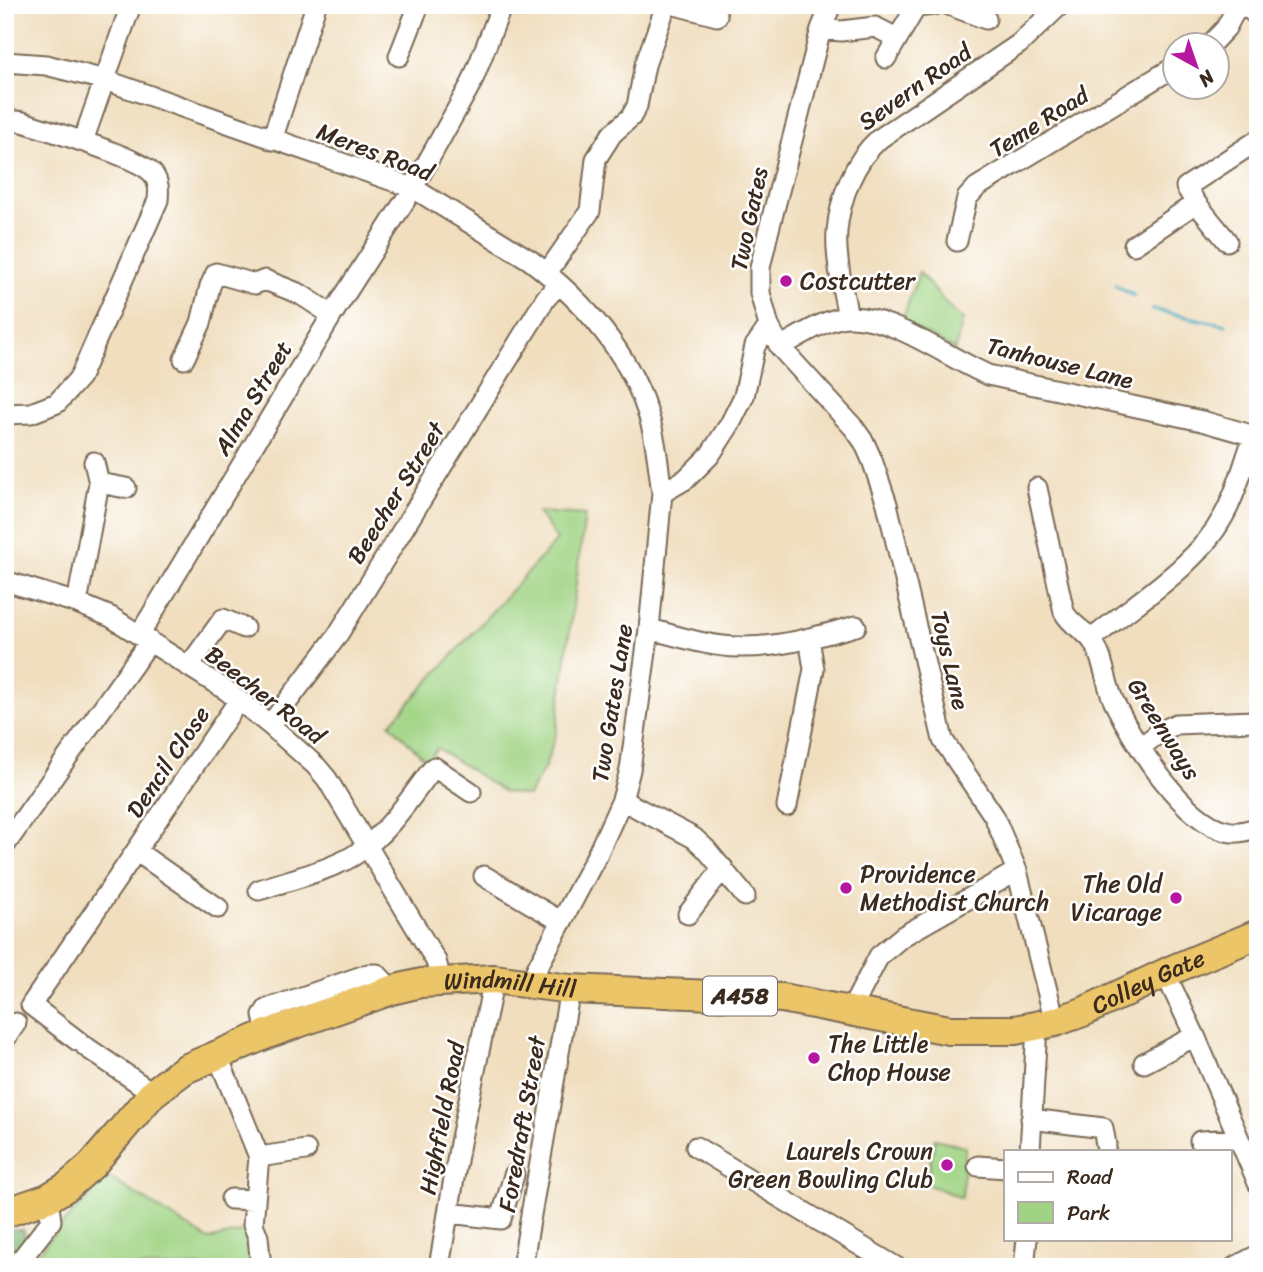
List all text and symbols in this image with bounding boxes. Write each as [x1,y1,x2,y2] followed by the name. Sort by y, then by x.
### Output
[849,31,983,142] street label: Severn Road
[1162,32,1232,102] north arrow
[1190,61,1223,96] text: N
[981,74,1099,169] street label: Teme Road
[310,110,441,194] street label: Meres Road
[718,163,780,275] street label: Two Gates
[800,260,917,302] place label: Costcutter
[778,273,794,289] marker: Costcutter
[982,324,1138,402] street label: Tanhouse Lane
[201,332,304,465] street label: Alma Street
[335,412,457,573] street label: Beecher Street
[918,606,982,714] street label: Toys Lane
[579,621,645,785] street label: Two Gates Lane
[196,634,336,757] street label: Beecher Road
[1116,669,1212,789] street label: Greenways
[115,697,221,827] street label: Dencil Close
[860,853,1049,923] place label: Providence Methodist Church
[1071,863,1163,933] place label: The Old Vicarage
[838,880,854,896] marker: Providence Methodist Church
[1168,890,1184,906] marker: The Old Vicarage
[1084,937,1212,1026] street label: Colley Gate
[443,958,578,1010] street label: Windmill Hill
[703,976,777,1015] road number: A458
[828,1023,951,1093] place label: The Little Chop House
[486,1031,558,1215] street label: Foredraft Street
[407,1036,478,1198] street label: Highfield Road
[806,1050,822,1066] marker: The Little Chop House
[728,1130,933,1200] place label: Laurels Crown Green Bowling Club
[1004,1150,1232,1240] legend
[939,1157,955,1173] marker: Laurels Crown Green Bowling Club
[1067,1158,1114,1196] text: Road
[1067,1194,1110,1232] text: Park

